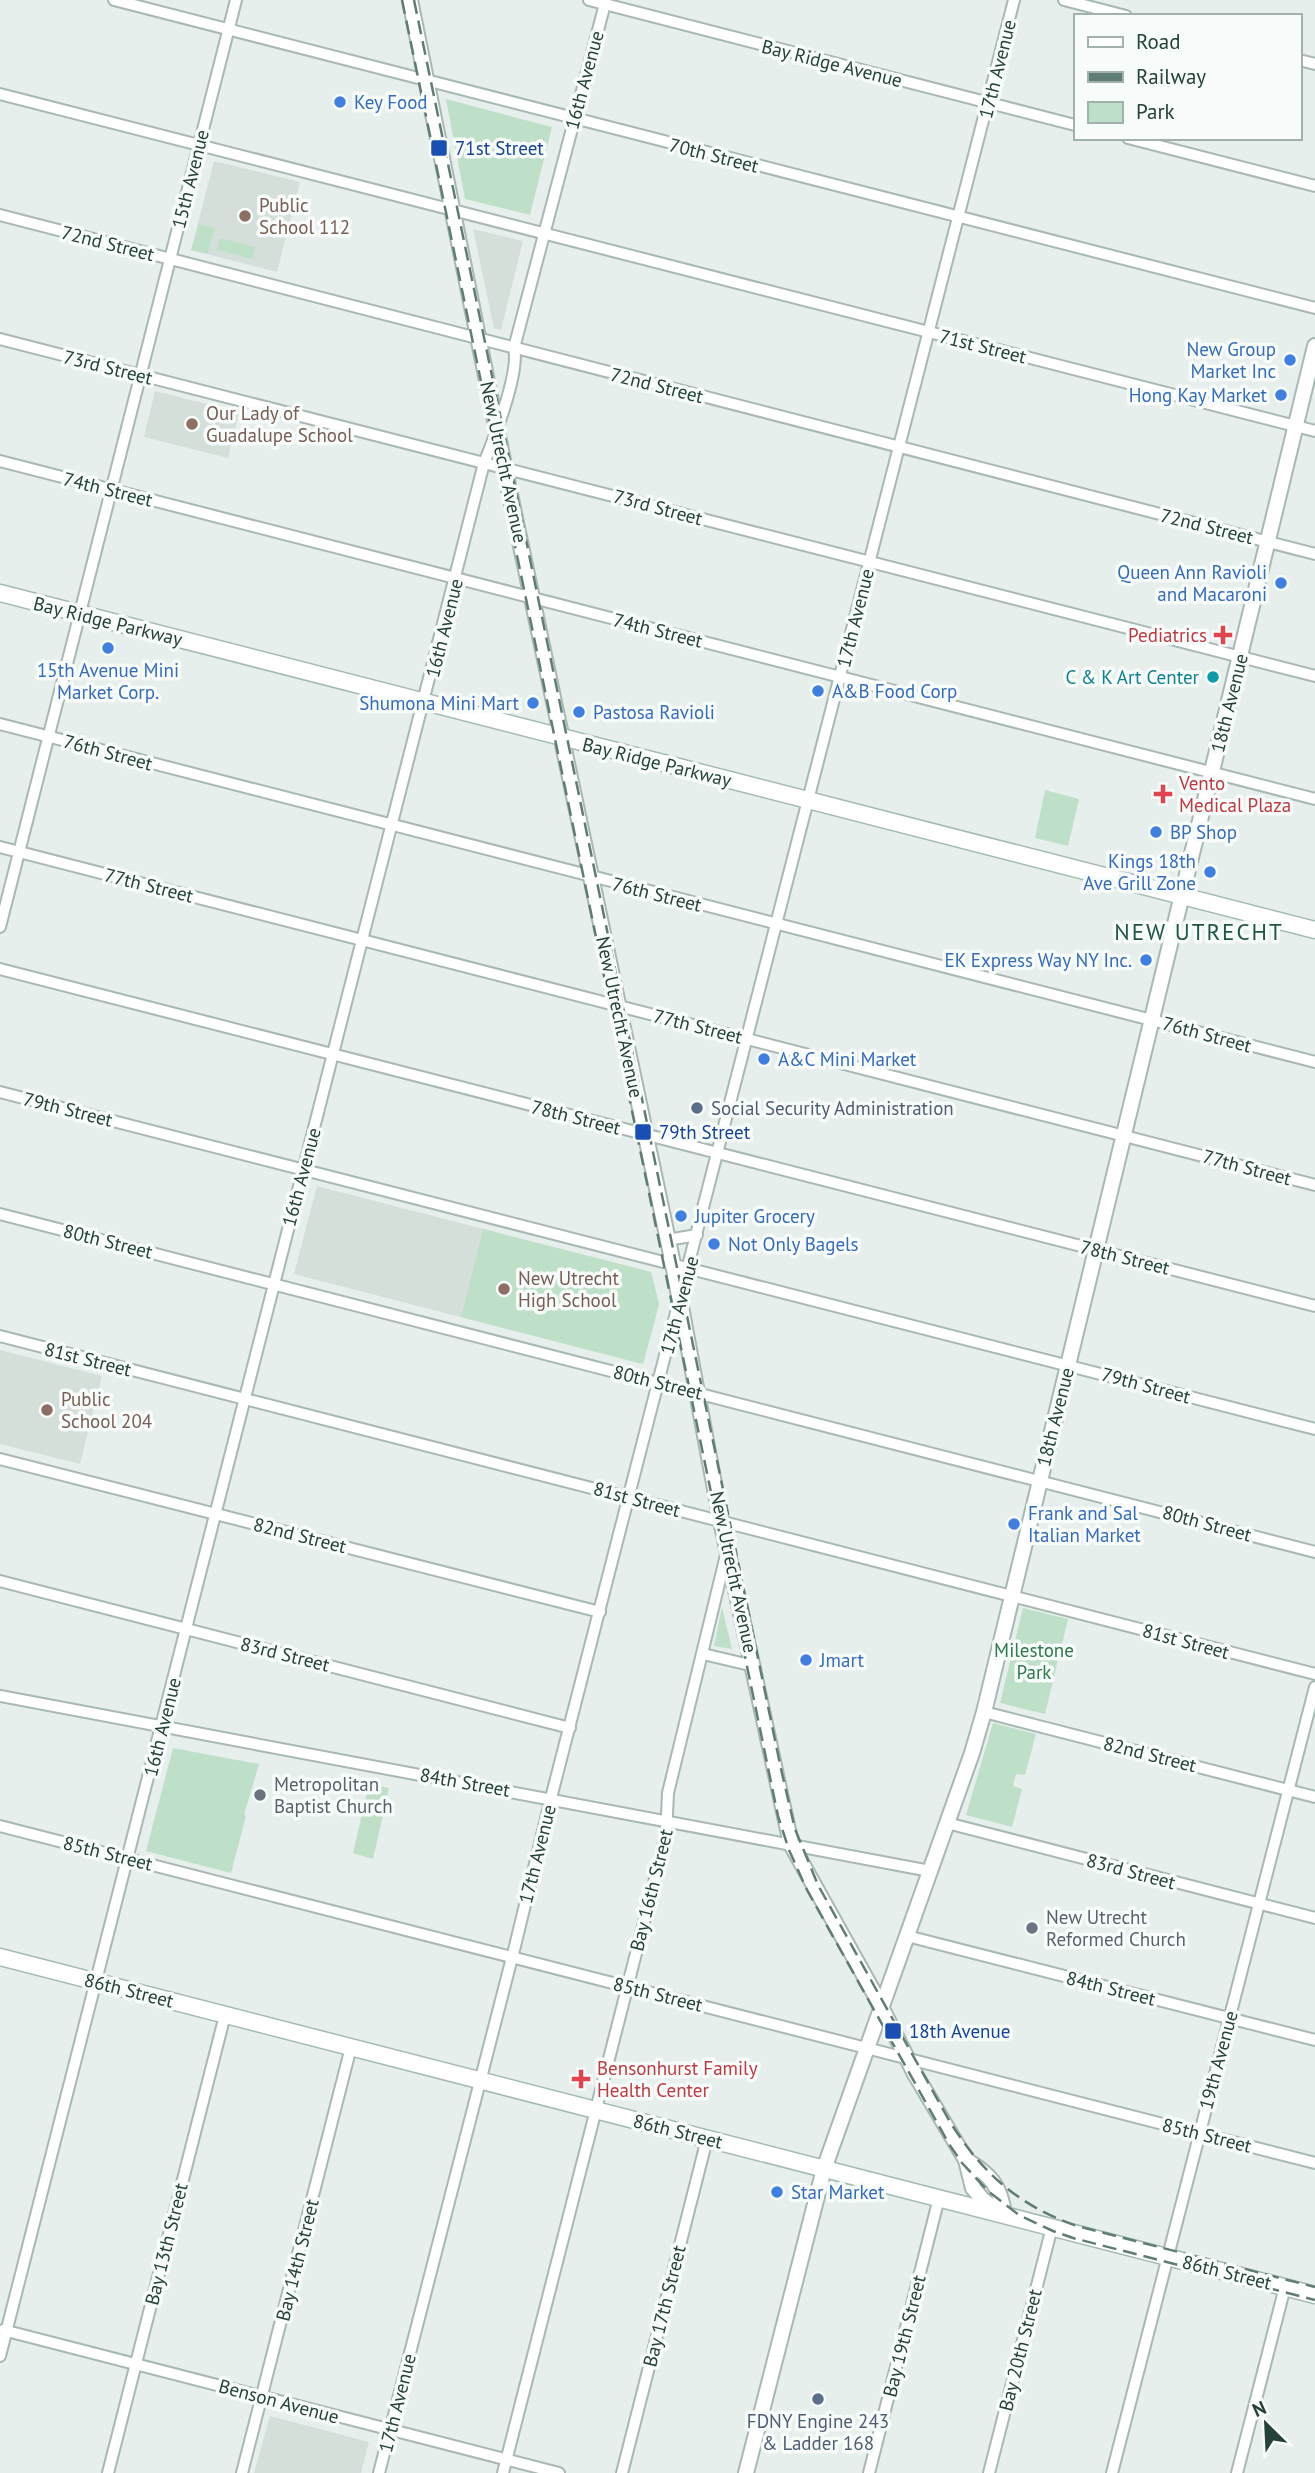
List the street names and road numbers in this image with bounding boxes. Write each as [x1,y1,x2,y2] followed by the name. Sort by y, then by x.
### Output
[973,17,1021,121] street label: 17th Avenue
[559,28,609,132] street label: 16th Avenue
[759,34,905,92] street label: Bay Ridge Avenue
[166,127,214,231] street label: 15th Avenue
[667,132,762,178] street label: 70th Street
[59,220,157,266] street label: 72nd Street
[937,324,1030,369] street label: 71st Street
[61,344,156,390] street label: 73rd Street
[608,362,706,408] street label: 72nd Street
[475,379,533,545] street label: New Utrecht Avenue
[61,466,156,512] street label: 74th Street
[611,484,706,531] street label: 73rd Street
[1158,503,1256,549] street label: 72nd Street
[831,566,879,670] street label: 17th Avenue
[420,576,468,680] street label: 16th Avenue
[31,591,185,651] street label: Bay Ridge Parkway
[611,607,706,653] street label: 74th Street
[1205,651,1253,755] street label: 18th Avenue
[61,729,156,776] street label: 76th Street
[580,732,734,792] street label: Bay Ridge Parkway
[102,862,196,908] street label: 77th Street
[610,871,705,917] street label: 76th Street
[591,934,649,1100] street label: New Utrecht Avenue
[651,1003,745,1049] street label: 77th Street
[1160,1011,1255,1058] street label: 76th Street
[21,1086,116,1132] street label: 79th Street
[529,1094,624,1140] street label: 78th Street
[276,1125,326,1229] street label: 16th Avenue
[1200,1144,1294,1190] street label: 77th Street
[61,1218,156,1264] street label: 80th Street
[1078,1234,1173,1280] street label: 78th Street
[654,1253,704,1357] street label: 17th Avenue
[42,1337,135,1382] street label: 81st Street
[611,1359,706,1405] street label: 80th Street
[1099,1362,1194,1409] street label: 79th Street
[1031,1365,1079,1469] street label: 18th Avenue
[591,1476,684,1522] street label: 81st Street
[705,1489,763,1655] street label: New Utrecht Avenue
[1160,1500,1255,1547] street label: 80th Street
[251,1512,349,1558] street label: 82nd Street
[1140,1618,1233,1664] street label: 81st Street
[238,1631,333,1677] street label: 83rd Street
[138,1675,186,1779] street label: 16th Avenue
[1101,1731,1199,1777] street label: 82nd Street
[418,1762,513,1802] street label: 84th Street
[513,1802,561,1906] street label: 17th Avenue
[624,1826,678,1954] street label: Bay 16th Street
[61,1830,156,1876] street label: 85th Street
[1084,1848,1179,1895] street label: 83rd Street
[1064,1965,1159,2011] street label: 84th Street
[82,1967,177,2013] street label: 86th Street
[611,1971,706,2017] street label: 85th Street
[1193,2008,1243,2112] street label: 19th Avenue
[631,2108,726,2154] street label: 86th Street
[1160,2112,1255,2158] street label: 85th Street
[139,2180,193,2308] street label: Bay 13th Street
[270,2196,324,2324] street label: Bay 14th Street
[637,2242,691,2369] street label: Bay 17th Street
[1180,2249,1275,2295] street label: 86th Street
[877,2272,931,2400] street label: Bay 19th Street
[993,2286,1047,2414] street label: Bay 20th Street
[373,2351,421,2455] street label: 17th Avenue
[216,2373,342,2429] street label: Benson Avenue

